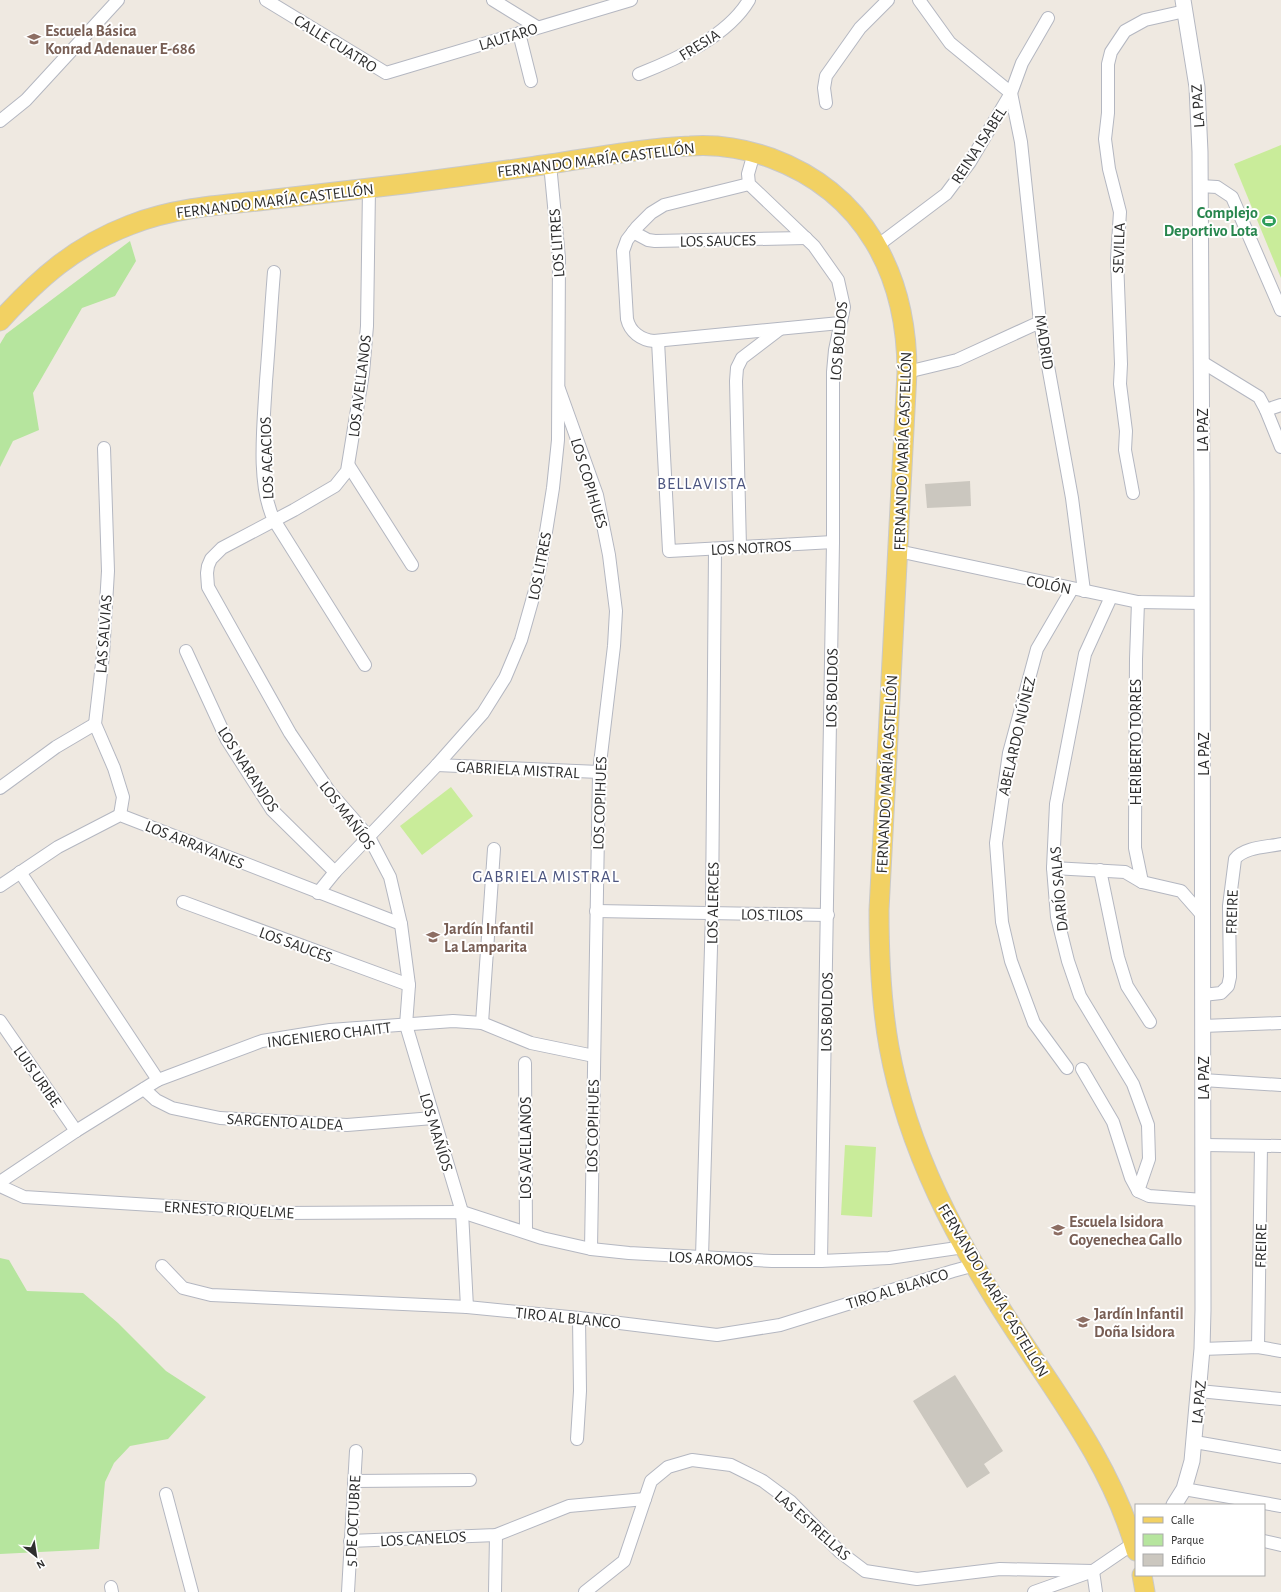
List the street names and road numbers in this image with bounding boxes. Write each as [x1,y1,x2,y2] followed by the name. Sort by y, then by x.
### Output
[291,12,380,76] street label: CALLE CUATRO
[477,20,540,53] street label: LAUTARO
[676,26,723,63] street label: FRESIA
[1188,84,1208,128] street label: LA PAZ
[948,104,1010,187] street label: REINA ISABEL
[496,138,696,180] street label: FERNANDO MARÍA CASTELLÓN
[175,179,375,221] street label: FERNANDO MARÍA CASTELLÓN
[547,208,567,278] street label: LOS LITRES
[1110,222,1128,274] street label: SEVILLA
[680,232,756,250] street label: LOS SAUCES
[828,301,850,382] street label: LOS BOLDOS
[1032,313,1056,371] street label: MADRID
[346,334,374,438] street label: LOS AVELLANOS
[890,351,914,551] street label: FERNANDO MARÍA CASTELLÓN
[1195,408,1211,452] street label: LA PAZ
[258,416,276,500] street label: LOS ACACIOS
[568,436,610,530] street label: LOS COPIHUES
[526,531,554,602] street label: LOS LITRES
[710,538,792,558] street label: LOS NOTROS
[1025,571,1073,597] street label: COLÓN
[93,594,115,674] street label: LAS SALVIAS
[823,648,841,728] street label: LOS BOLDOS
[872,674,900,874] street label: FERNANDO MARÍA CASTELLÓN
[994,675,1038,797] street label: ABELARDO NÚÑEZ
[1128,679,1144,805] street label: HERIBERTO TORRES
[215,724,282,815] street label: LOS NARANJOS
[1196,732,1212,776] street label: LA PAZ
[590,756,610,850] street label: LOS COPIHUES
[456,759,580,781] street label: GABRIELA MISTRAL
[316,777,380,853] street label: LOS MAÑÍOS
[143,818,246,872] street label: LOS ARRAYANES
[1045,846,1071,932] street label: DARÍO SALAS
[704,862,722,944] street label: LOS ALERCES
[1223,889,1241,935] street label: FREIRE
[741,906,803,924] street label: LOS TILOS
[257,924,334,966] street label: LOS SAUCES
[818,972,836,1052] street label: LOS BOLDOS
[266,1019,392,1051] street label: INGENIERO CHAITT
[10,1043,64,1110] street label: LUIS URIBE
[1196,1056,1212,1100] street label: LA PAZ
[584,1079,602,1173] street label: LOS COPIHUES
[417,1091,457,1173] street label: LOS MAÑÍOS
[518,1096,534,1200] street label: LOS AVELLANOS
[226,1111,344,1133] street label: SARGENTO ALDEA
[163,1199,295,1222] street label: ERNESTO RIQUELME
[935,1200,1053,1380] street label: FERNANDO MARÍA CASTELLÓN
[1253,1223,1269,1268] street label: FREIRE
[668,1249,754,1269] street label: LOS AROMOS
[844,1266,950,1312] street label: TIRO AL BLANCO
[514,1305,621,1331] street label: TIRO AL BLANCO
[1189,1380,1209,1425] street label: LA PAZ
[343,1475,363,1567] street label: 5 DE OCTUBRE
[771,1488,853,1564] street label: LAS ESTRELLAS
[379,1529,467,1549] street label: LOS CANELOS

